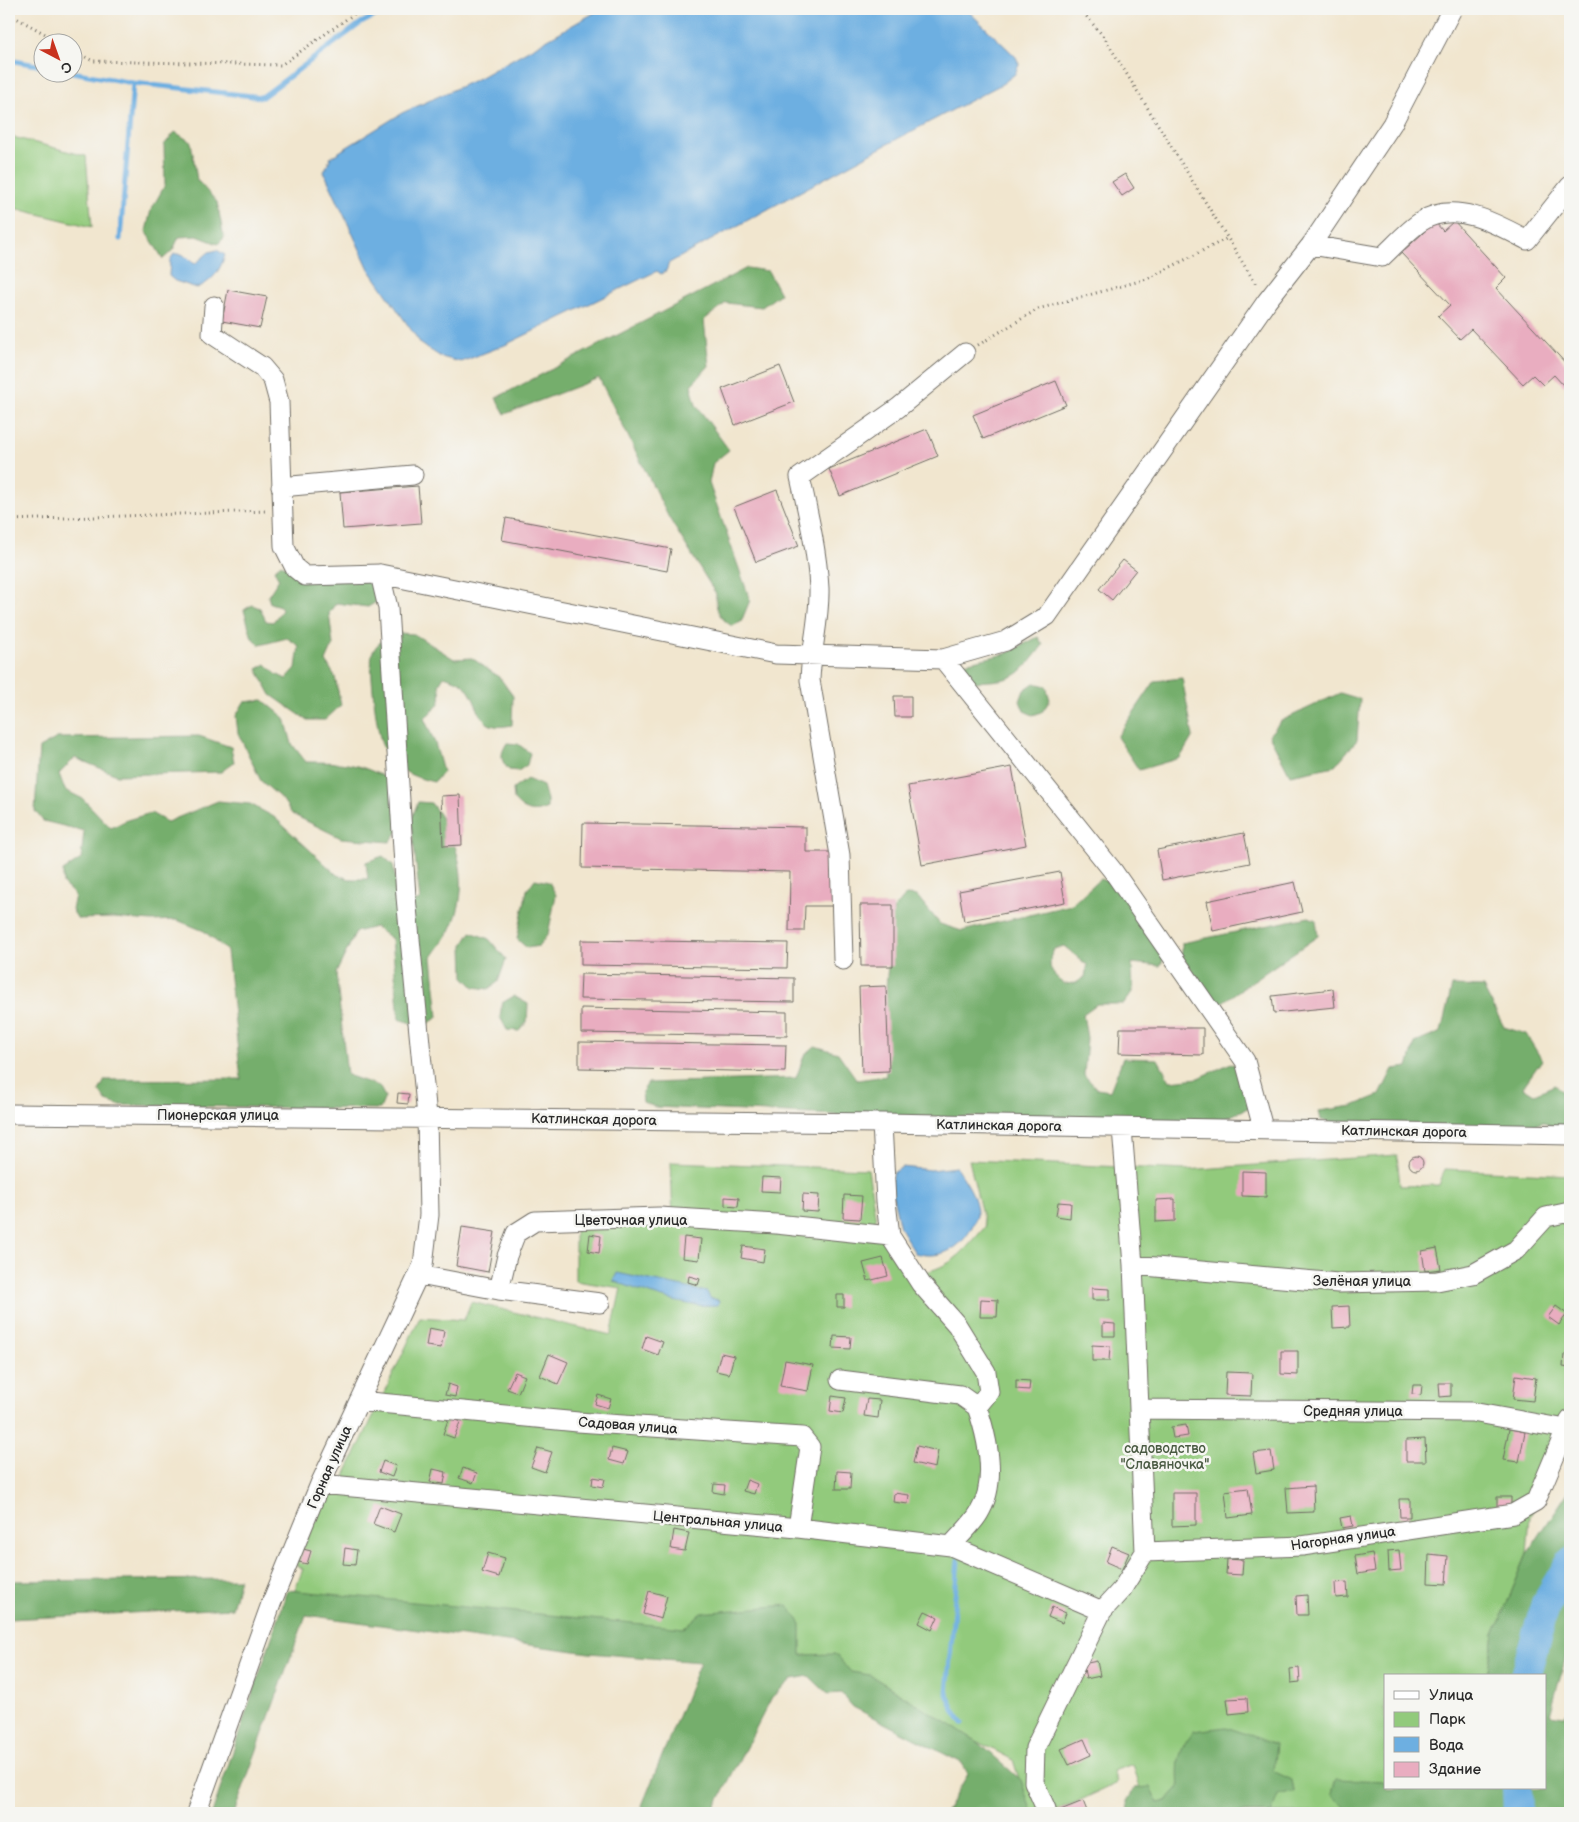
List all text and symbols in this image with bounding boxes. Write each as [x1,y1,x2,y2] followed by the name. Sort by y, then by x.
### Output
[32,32,82,82] north arrow
[57,58,75,77] text: С
[157,1107,280,1124] street label: Пионерская улица
[531,1110,658,1129] street label: Катлинская дорога
[936,1116,1063,1135] street label: Катлинская дорога
[1341,1122,1468,1141] street label: Катлинская дорога
[574,1212,688,1229] street label: Цветочная улица
[1313,1273,1412,1290] street label: Зелёная улица
[1303,1403,1404,1420] street label: Средняя улица
[578,1414,679,1437] street label: Садовая улица
[304,1422,356,1512] street label: Горная улица
[1120,1440,1210,1473] park label: садоводство "Славяночка"
[652,1507,784,1536] street label: Центральная улица
[1290,1523,1397,1554] street label: Нагорная улица
[1384,1674,1546,1790] legend
[1429,1686,1474,1705] text: Улица
[1429,1710,1466,1729] text: Парк
[1429,1736,1464,1755] text: Вода
[1429,1760,1481,1779] text: Здание

